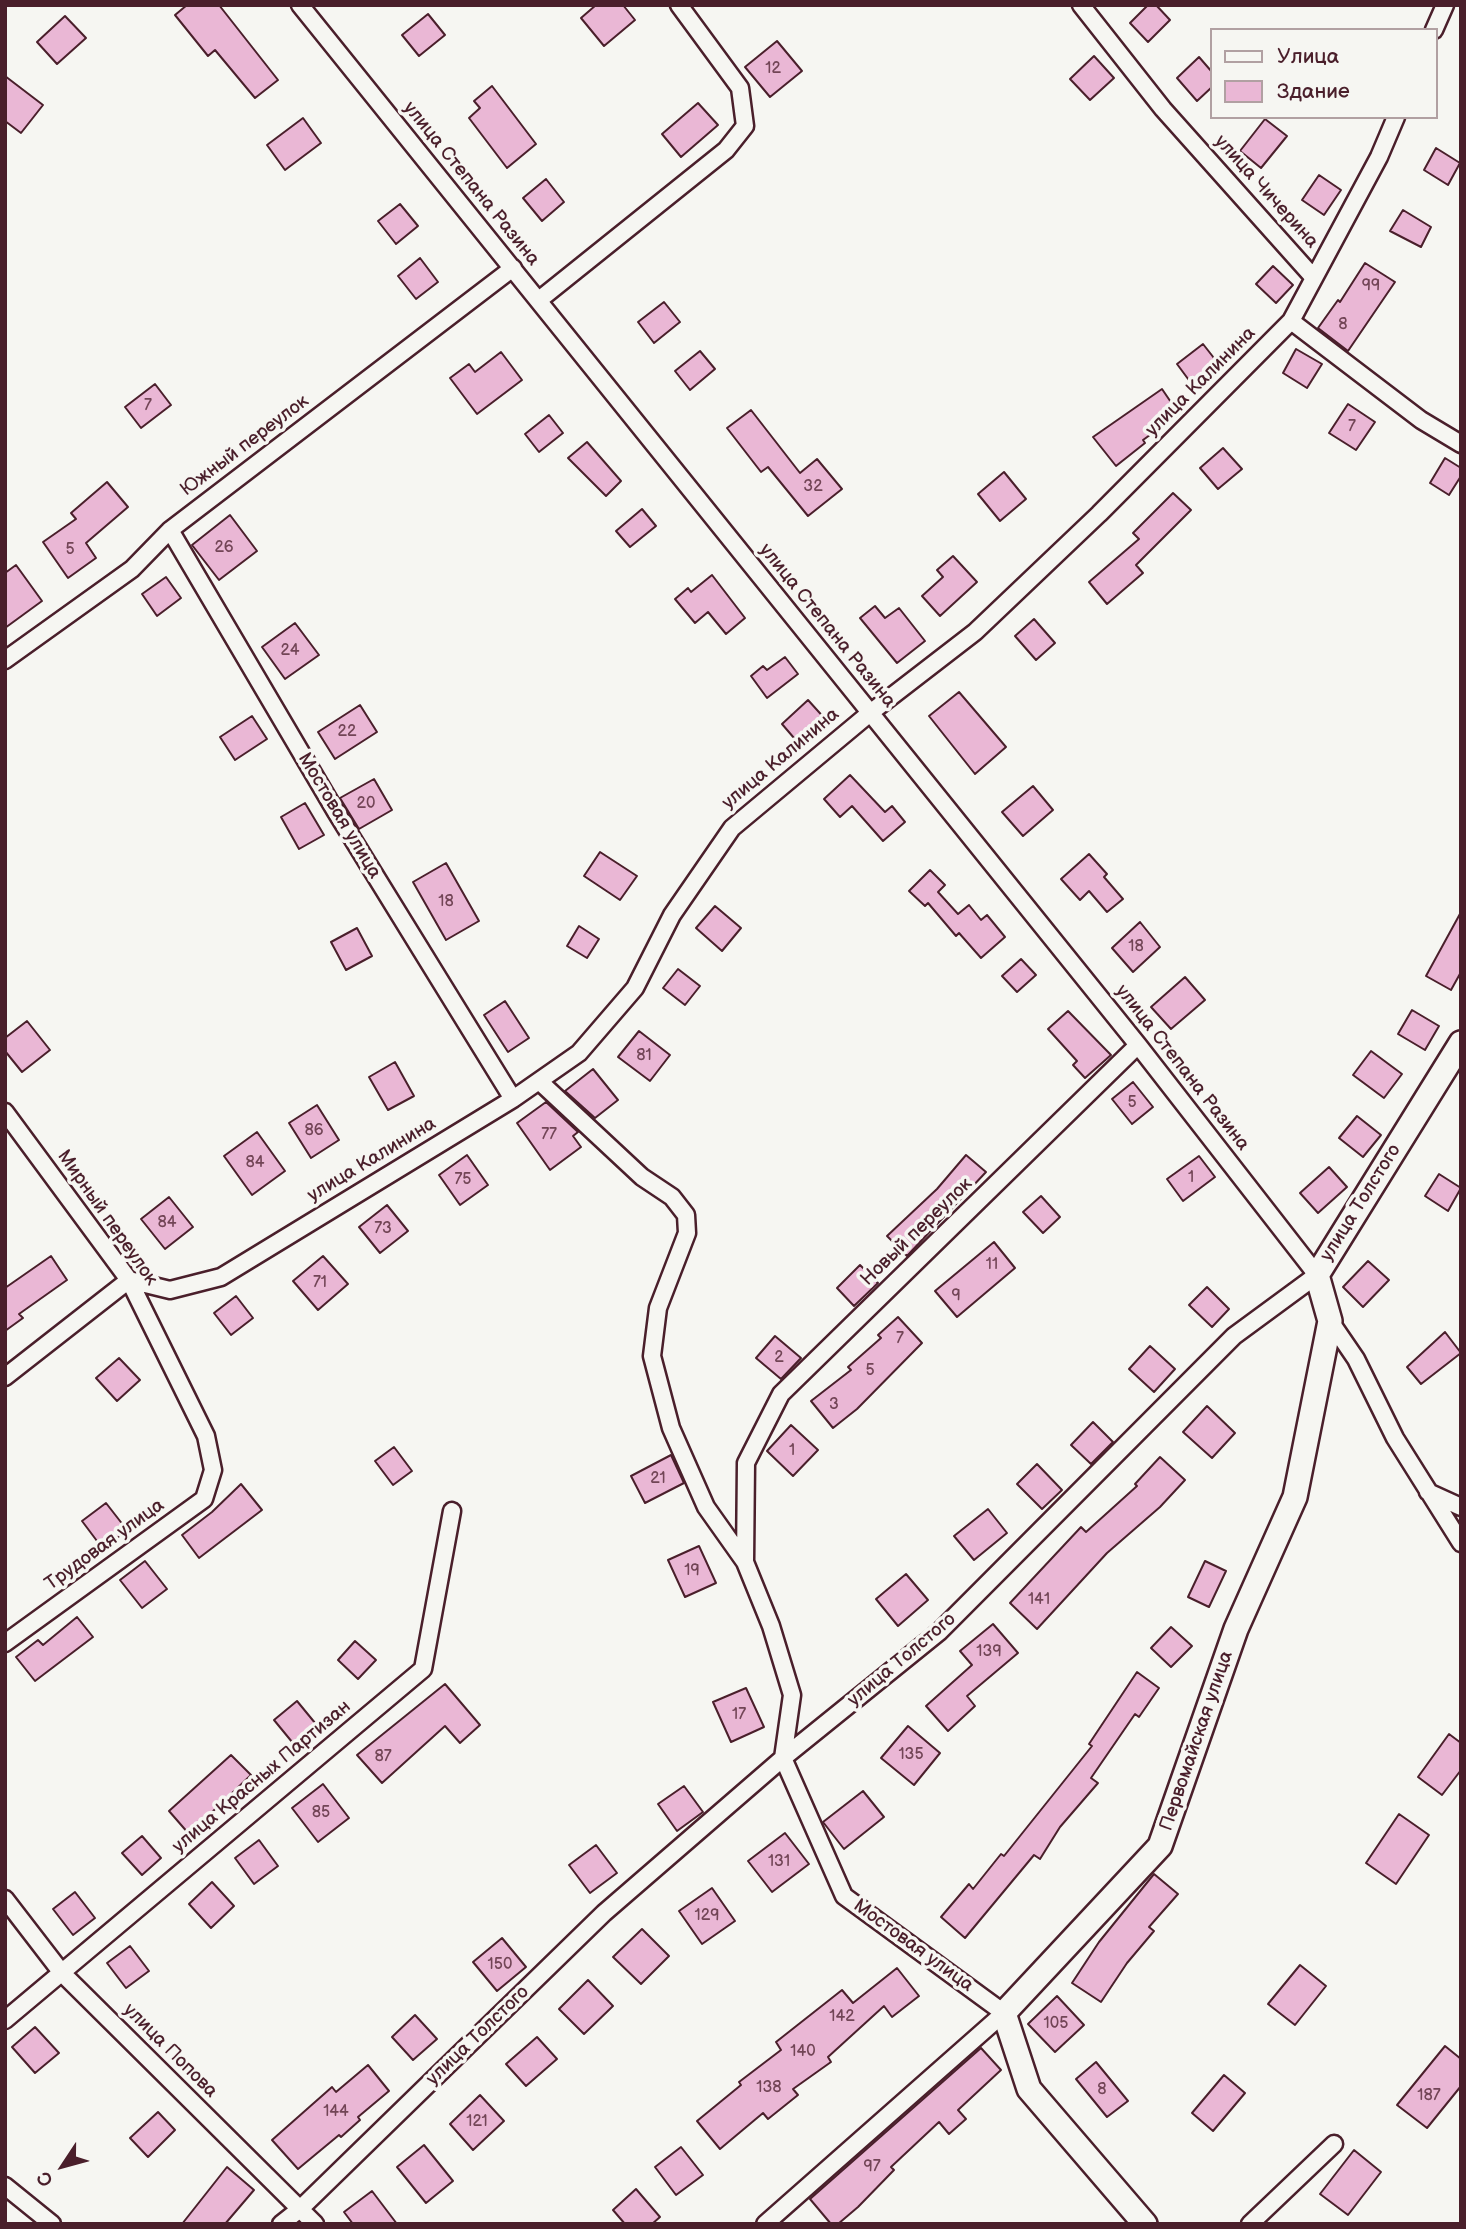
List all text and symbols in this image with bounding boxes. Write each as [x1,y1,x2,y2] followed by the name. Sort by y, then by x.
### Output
[1210,28,1438,119] legend
[1277,44,1339,69] text: Улица
[765,59,781,79] house number: 12
[1277,79,1350,104] text: Здание
[398,97,544,271] street label: улица Степана Разина
[1209,131,1323,253] street label: улица Чичерина
[1362,276,1380,296] house number: 99
[1338,315,1348,335] house number: 8
[1141,322,1261,442] street label: улица Калинина
[176,390,314,502] street label: Южный переулок
[144,396,152,416] house number: 7
[1348,417,1356,437] house number: 7
[803,477,823,497] house number: 32
[214,538,234,558] house number: 26
[754,539,900,713] street label: улица Степана Разина
[65,540,75,560] house number: 5
[281,641,299,661] house number: 24
[718,703,844,815] street label: улица Калинина
[338,722,356,742] house number: 22
[292,749,386,883] street label: Мостовая улица
[357,794,375,814] house number: 20
[438,892,454,912] house number: 18
[1128,937,1144,957] house number: 18
[1110,980,1254,1156] street label: улица Степана Разина
[636,1046,652,1066] house number: 81
[1127,1093,1137,1113] house number: 5
[304,1113,440,1207] street label: улица Калинина
[304,1121,324,1141] house number: 86
[541,1125,557,1145] house number: 77
[1316,1140,1406,1266] street label: улица Толстого
[52,1146,162,1290] street label: Мирный переулок
[245,1153,265,1173] house number: 84
[1188,1168,1194,1188] house number: 1
[454,1170,472,1190] house number: 75
[857,1173,977,1291] street label: Новый переулок
[157,1213,177,1233] house number: 84
[374,1219,392,1239] house number: 73
[986,1255,998,1275] house number: 11
[313,1273,327,1293] house number: 71
[951,1286,961,1306] house number: 9
[896,1329,904,1349] house number: 7
[774,1348,784,1368] house number: 2
[865,1361,875,1381] house number: 5
[829,1395,839,1415] house number: 3
[789,1441,795,1461] house number: 1
[650,1469,666,1489] house number: 21
[41,1494,169,1596] street label: Трудовая улица
[684,1561,700,1581] house number: 19
[1028,1590,1050,1610] house number: 141
[843,1608,961,1712] street label: улица Толстого
[976,1642,1002,1662] house number: 139
[1156,1648,1238,1834] street label: Первомайская улица
[168,1696,356,1858] street label: улица Красных Партизан
[732,1705,746,1725] house number: 17
[898,1745,924,1765] house number: 135
[374,1747,392,1767] house number: 87
[312,1803,330,1823] house number: 85
[768,1852,790,1872] house number: 131
[848,1895,978,1997] street label: Мостовая улица
[695,1906,719,1926] house number: 129
[488,1955,512,1975] house number: 150
[422,1981,534,2091] street label: улица Толстого
[118,1999,222,2103] street label: улица Попова
[829,2007,855,2027] house number: 142
[1044,2014,1068,2034] house number: 105
[790,2042,816,2062] house number: 140
[756,2078,782,2098] house number: 138
[1097,2080,1107,2100] house number: 8
[1417,2086,1441,2106] house number: 187
[323,2102,349,2122] house number: 144
[466,2112,488,2132] house number: 121
[28,2131,98,2201] north arrow
[863,2157,881,2177] house number: 97
[32,2167,59,2191] text: С

